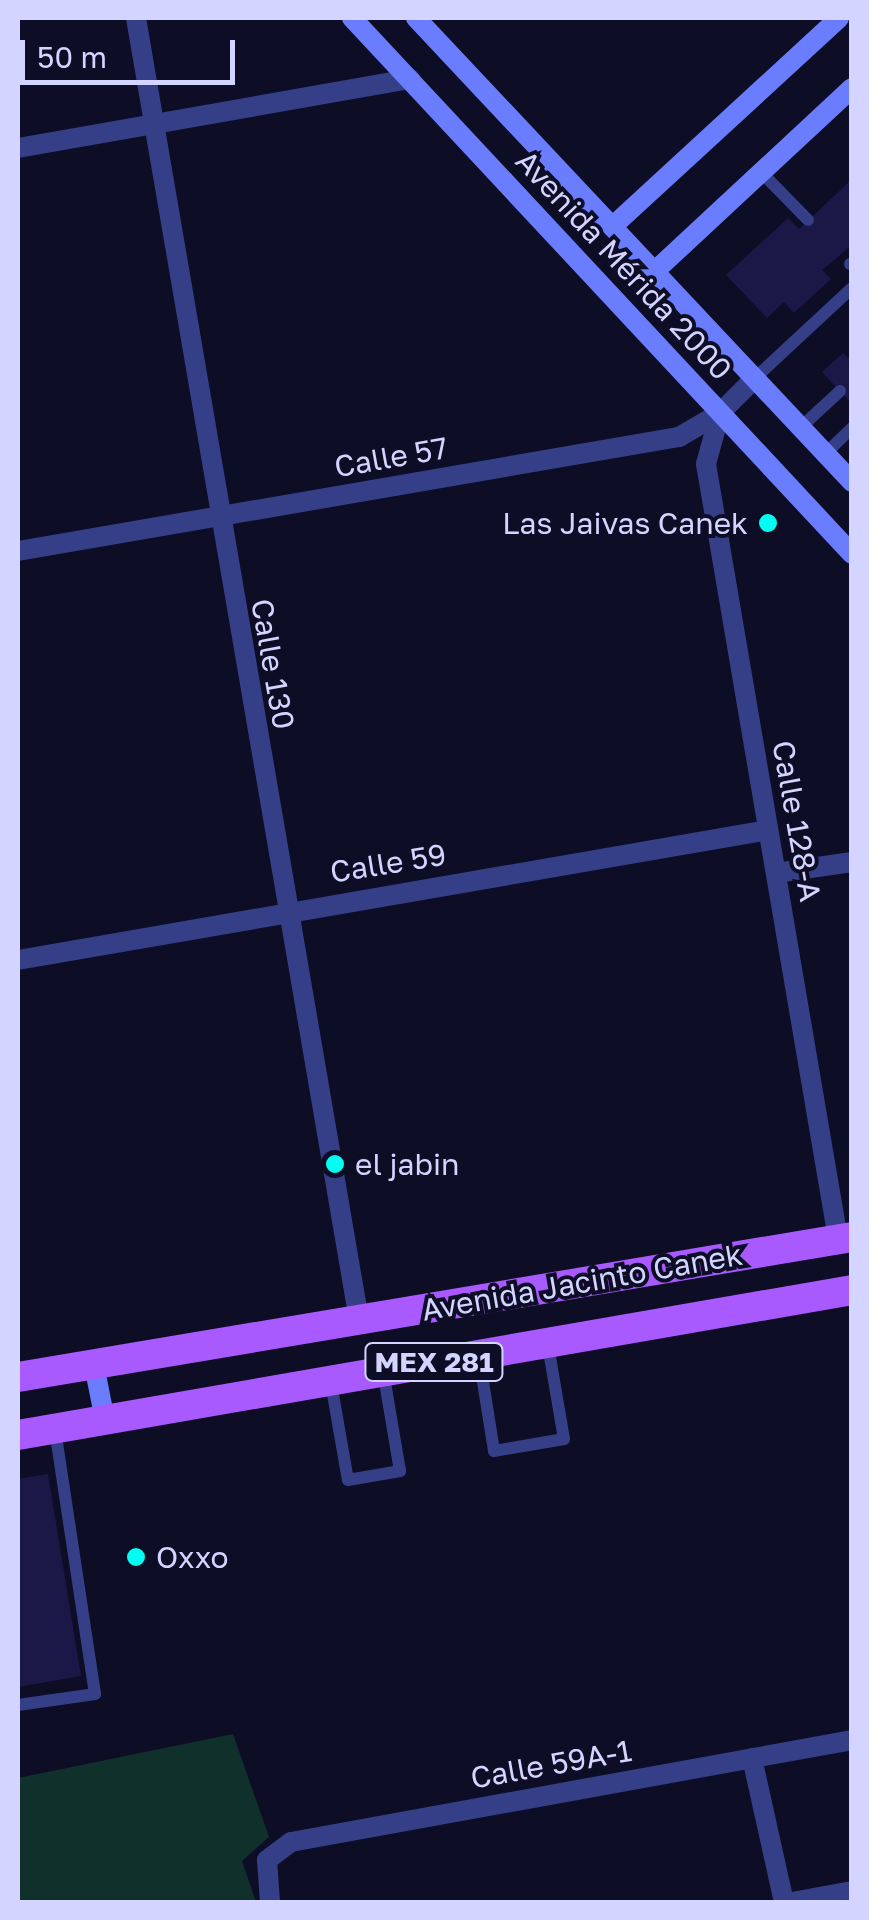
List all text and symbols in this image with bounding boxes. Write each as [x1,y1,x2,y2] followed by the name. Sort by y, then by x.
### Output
[25,20,240,82] scale bar
[37,39,107,75] text: 50 m
[508,143,740,387] street label: Avenida Mérida 2000
[332,429,450,485] street label: Calle 57
[502,505,748,541] place label: Las Jaivas Canek
[757,512,779,534] marker: Las Jaivas Canek
[244,596,302,732] street label: Calle 130
[765,738,829,904] street label: Calle 128-A
[328,836,448,890] street label: Calle 59
[355,1146,459,1182] place label: el jabin
[324,1153,346,1175] marker: el jabin
[419,1236,745,1328] street label: Avenida Jacinto Canek
[364,1339,504,1385] road number: MEX 281
[156,1539,229,1575] place label: Oxxo
[125,1546,147,1568] marker: Oxxo
[468,1732,634,1796] street label: Calle 59A-1

